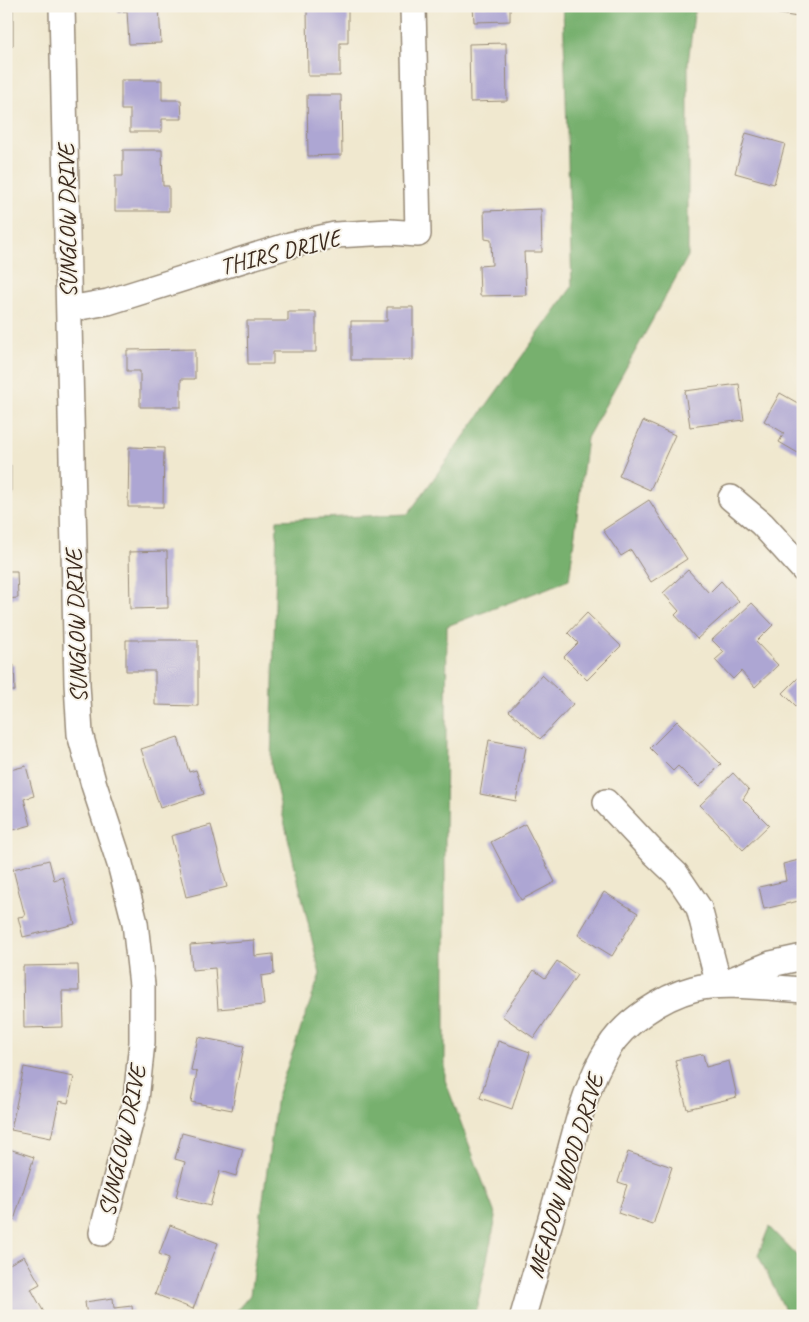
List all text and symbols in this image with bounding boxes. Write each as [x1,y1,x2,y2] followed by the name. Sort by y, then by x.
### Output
[51,141,83,298] street label: SUNGLOW DRIVE
[217,222,346,281] street label: THIRS DRIVE
[58,545,94,703] street label: SUNGLOW DRIVE
[91,1060,153,1219] street label: SUNGLOW DRIVE
[520,1067,611,1281] street label: MEADOW WOOD DRIVE

